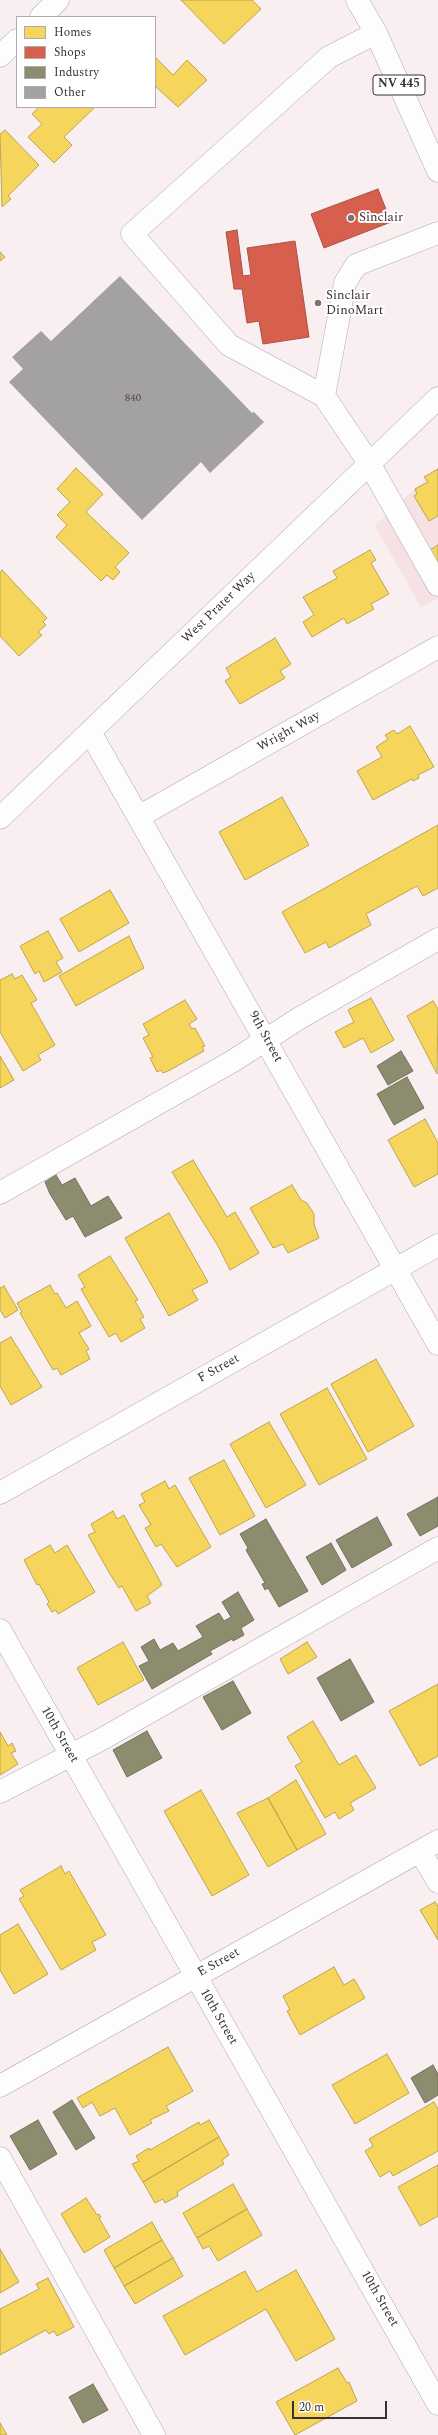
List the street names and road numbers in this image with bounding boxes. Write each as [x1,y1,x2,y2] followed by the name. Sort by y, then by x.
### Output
[373,75,425,95] road number: NV 445
[179,569,259,647] street label: West Prater Way
[255,708,323,756] street label: Wright Way
[245,1009,285,1065] street label: 9th Street
[195,1351,243,1387] street label: F Street
[37,1704,81,1766] street label: 10th Street
[195,1945,243,1981] street label: E Street
[196,1986,240,2048] street label: 10th Street
[357,2268,401,2330] street label: 10th Street

